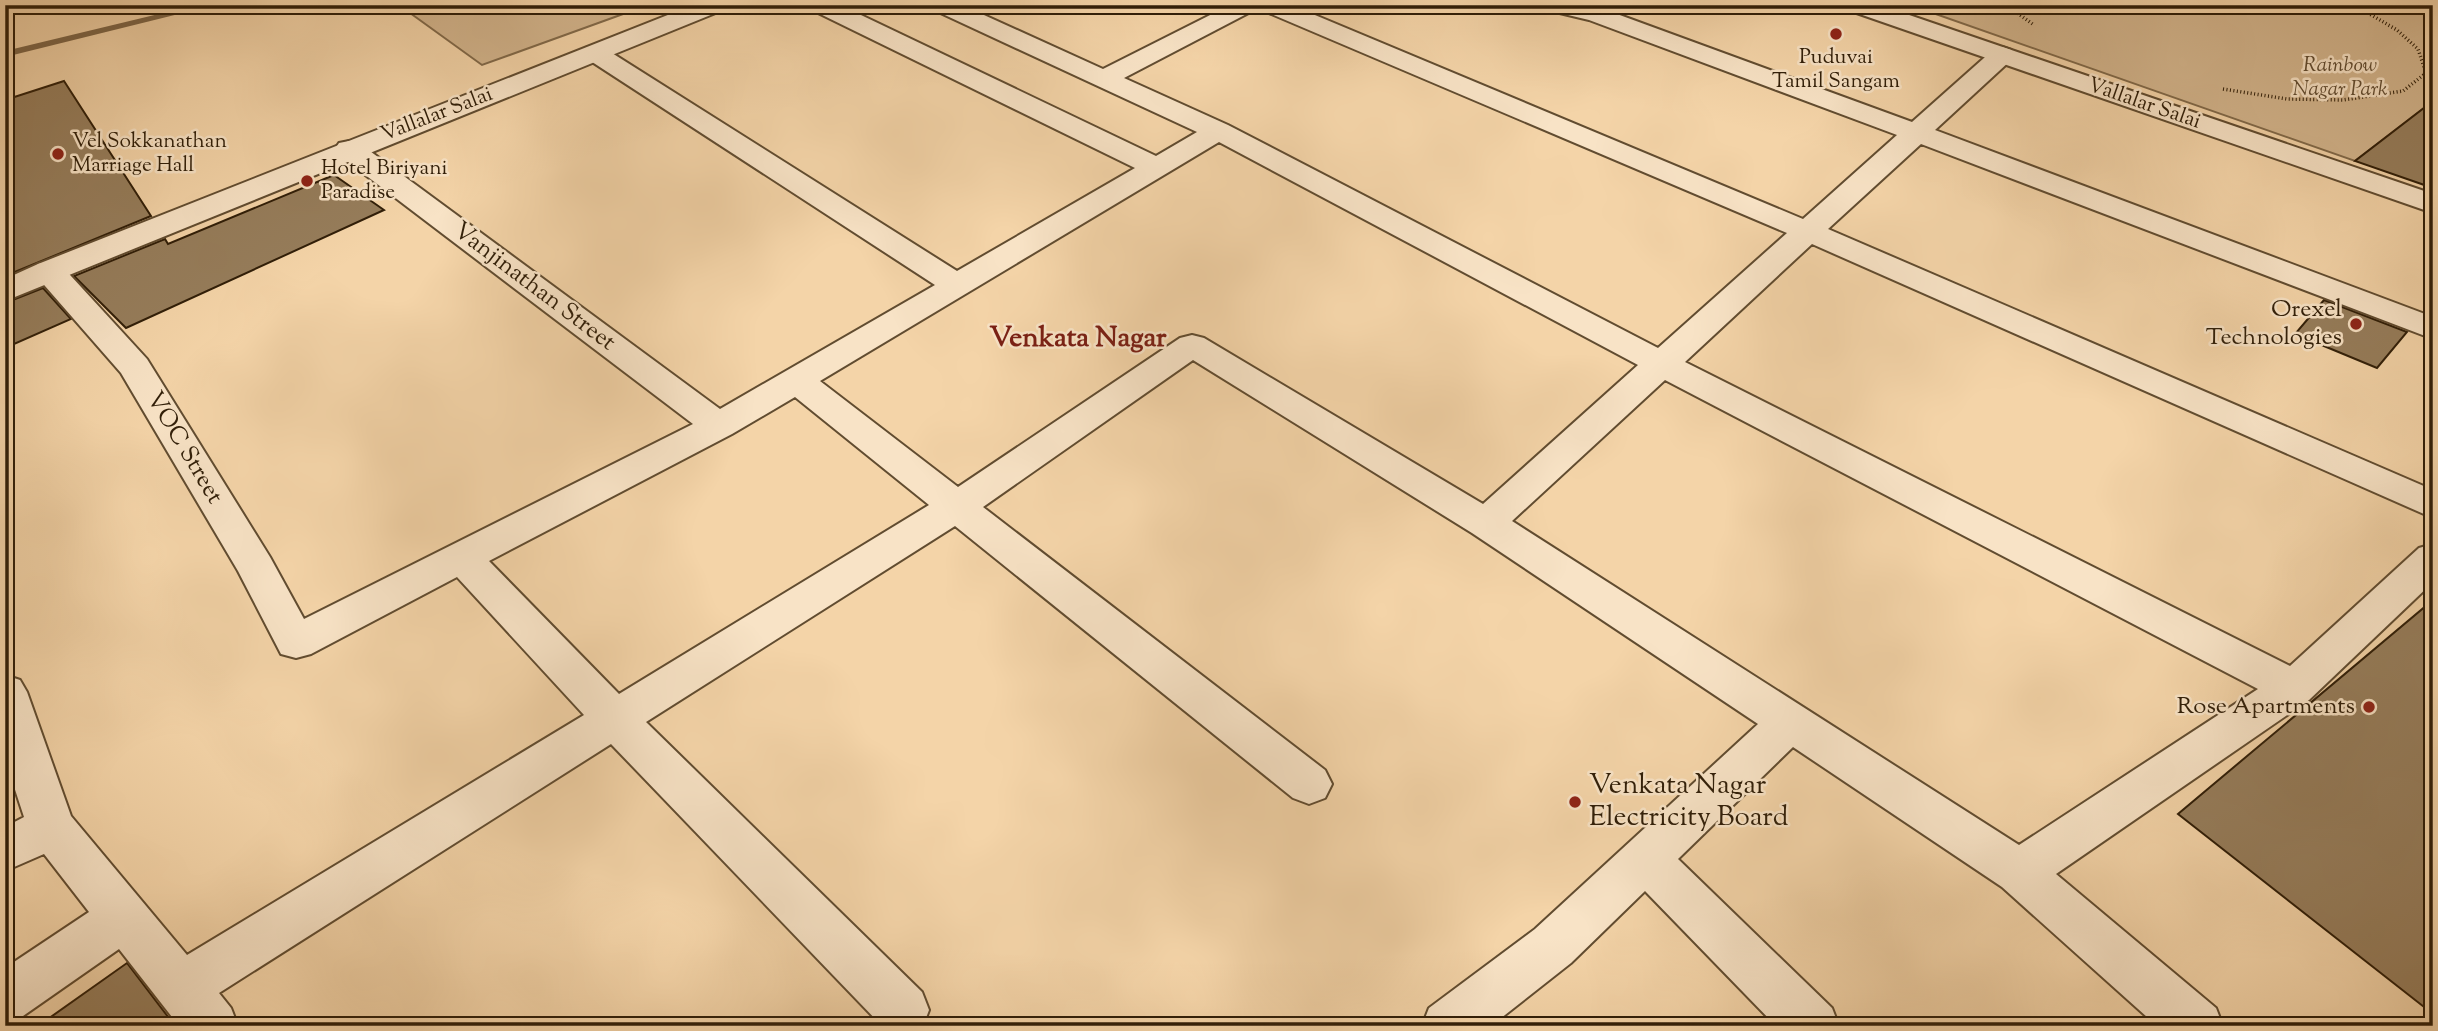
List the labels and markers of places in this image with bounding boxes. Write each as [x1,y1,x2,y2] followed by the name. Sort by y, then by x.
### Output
[1828,26,1844,42] marker: Puduvai Tamil Sangam
[1772,43,1900,97] place label: Puduvai Tamil Sangam
[72,127,227,181] place label: Vel Sokkanathan Marriage Hall
[50,146,66,162] marker: Vel Sokkanathan Marriage Hall
[321,154,448,208] place label: Hotel Biriyani Paradise
[299,173,315,189] marker: Hotel Biriyani Paradise
[2206,293,2342,355] place label: Orexel Technologies
[2348,316,2364,332] marker: Orexel Technologies
[2177,690,2355,724] place label: Rose Apartments
[2361,699,2377,715] marker: Rose Apartments
[1589,766,1789,838] place label: Venkata Nagar Electricity Board
[1567,794,1583,810] marker: Venkata Nagar Electricity Board

